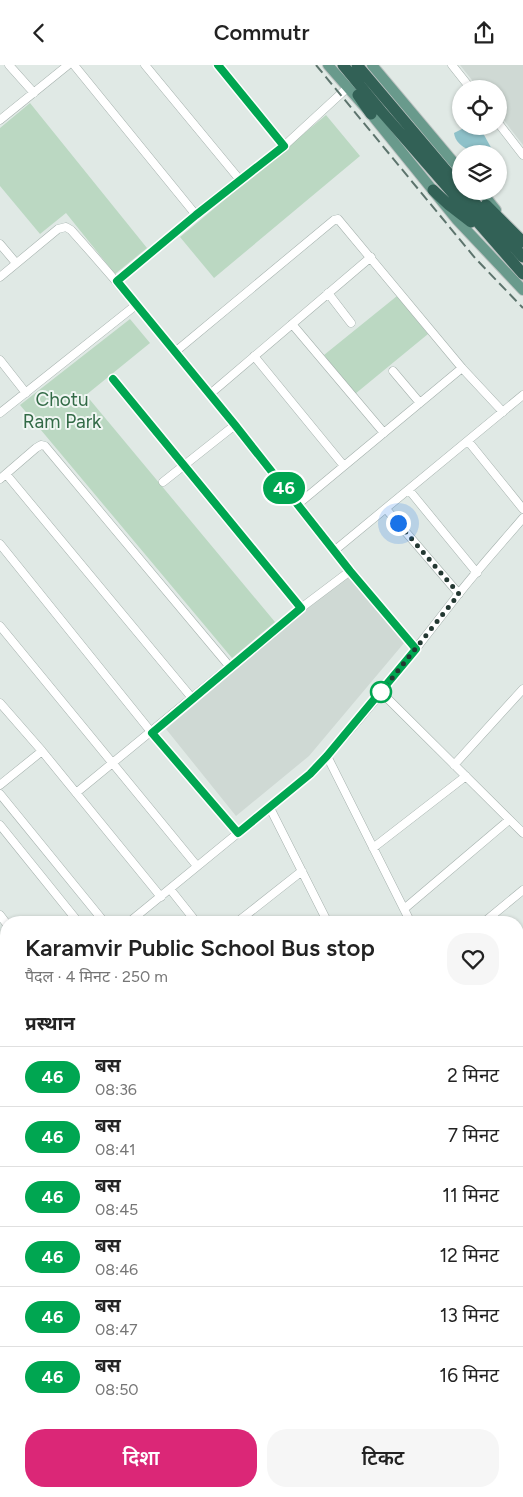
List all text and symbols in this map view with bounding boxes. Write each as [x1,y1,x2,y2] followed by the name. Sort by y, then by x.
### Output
[25,19,53,47] icon: back
[214,19,309,46] text: Commutr
[470,19,498,47] icon: share
[452,80,507,200] map controls
[452,80,507,135] button: locate
[452,145,507,200] button: layers
[23,388,102,433] park label: Chotu Ram Park
[262,472,306,504] line badge: 46
[273,477,295,499] text: 46
[386,511,411,536] your location
[370,681,392,703] unlabelled marker
[25,933,375,962] text: Karamvir Public School Bus stop
[447,933,499,985] button: heart
[25,967,168,986] text: पैदल · 4 मिनट · 250 m
[25,1012,75,1035] text: प्रस्थान
[95,1054,121,1077] text: बस
[447,1064,499,1087] text: 2 मिनट
[42,1066,63,1088] text: 46
[95,1080,137,1099] text: 08:36
[95,1114,121,1137] text: बस
[448,1124,499,1147] text: 7 मिनट
[42,1126,63,1148] text: 46
[95,1140,136,1159] text: 08:41
[95,1174,121,1197] text: बस
[442,1184,499,1207] text: 11 मिनट
[42,1186,63,1208] text: 46
[95,1200,138,1219] text: 08:45
[95,1234,121,1257] text: बस
[439,1244,499,1267] text: 12 मिनट
[42,1246,63,1268] text: 46
[95,1260,138,1279] text: 08:46
[95,1294,121,1317] text: बस
[440,1304,499,1327] text: 13 मिनट
[42,1306,63,1328] text: 46
[95,1320,138,1339] text: 08:47
[95,1354,121,1377] text: बस
[439,1364,499,1387] text: 16 मिनट
[42,1366,63,1388] text: 46
[95,1380,139,1399] text: 08:50
[25,1429,257,1487] button: दिशा
[267,1429,499,1487] button: टिकट

